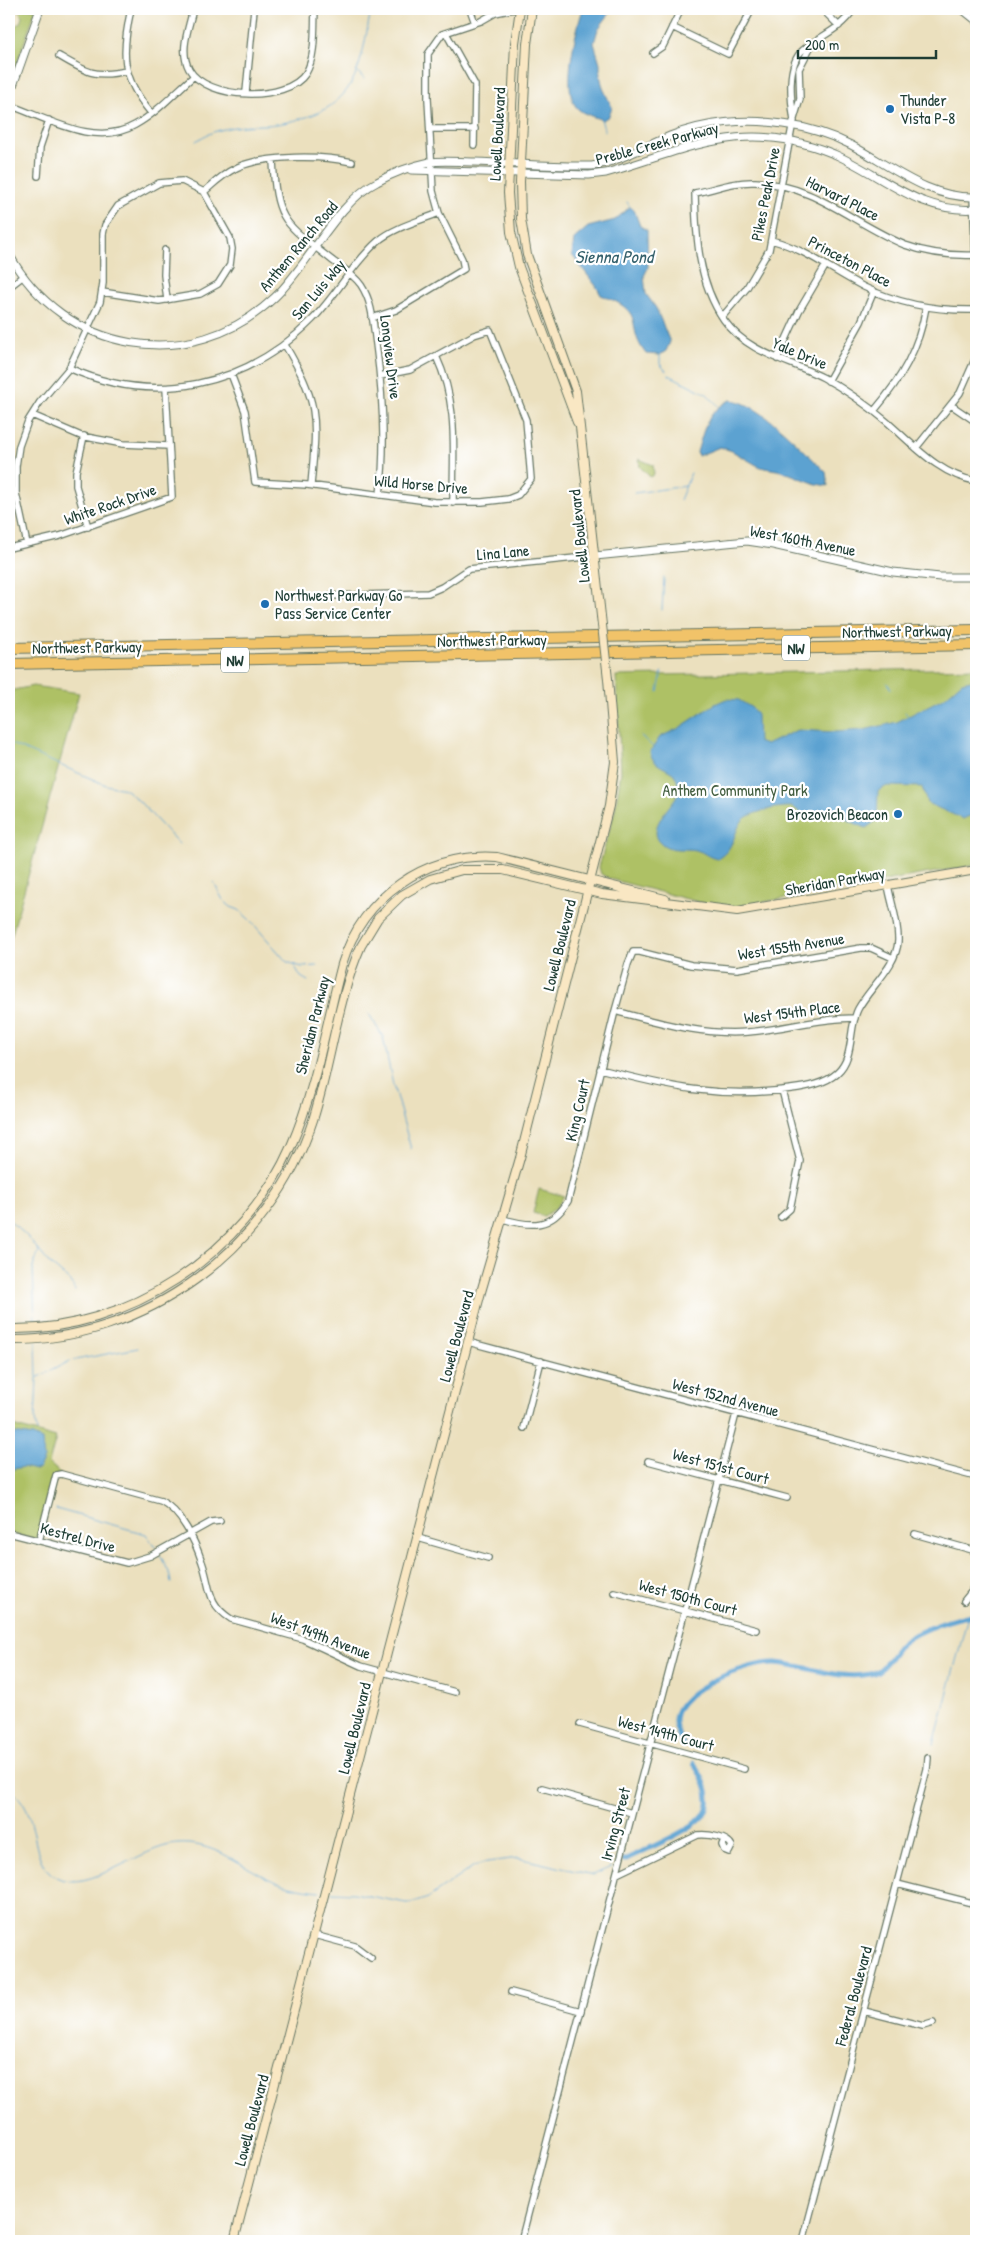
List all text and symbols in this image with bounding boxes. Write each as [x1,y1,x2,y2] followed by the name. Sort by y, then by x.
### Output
[798,28,935,60] scale bar
[805,34,839,55] text: 200 m
[484,87,510,181] street label: Lowell Boulevard
[900,89,955,129] place label: Thunder Vista P-8
[884,103,896,115] marker: Thunder Vista P-8
[593,116,721,170] street label: Preble Creek Parkway
[745,145,785,243] street label: Pikes Peak Drive
[803,170,884,226] street label: Harvard Place
[254,196,342,296] street label: Anthem Ranch Road
[805,230,896,292] street label: Princeton Place
[575,244,656,269] water label: Sienna Pond
[286,254,350,324] street label: San Luis Way
[375,314,407,401] street label: Longview Drive
[769,332,831,375] street label: Yale Drive
[373,469,469,499] street label: Wild Horse Drive
[61,478,160,530] street label: White Rock Drive
[563,488,595,584] street label: Lowell Boulevard
[748,519,858,561] street label: West 160th Avenue
[476,539,531,565] street label: Lina Lane
[275,584,403,624] place label: Northwest Parkway Go Pass Service Center
[259,598,271,610] marker: Northwest Parkway Go Pass Service Center
[842,619,952,643] street label: Northwest Parkway
[437,628,547,652] street label: Northwest Parkway
[32,635,142,659] street label: Northwest Parkway
[782,636,810,660] road number: NW
[221,648,249,672] road number: NW
[662,779,808,801] park label: Anthem Community Park
[787,803,888,825] place label: Brozovich Beacon
[892,808,904,820] marker: Brozovich Beacon
[783,861,887,901] street label: Sheridan Parkway
[537,897,581,993] street label: Lowell Boulevard
[736,927,846,965] street label: West 155th Avenue
[289,973,335,1077] street label: Sheridan Parkway
[743,995,842,1029] street label: West 154th Place
[559,1076,595,1143] street label: King Court
[433,1288,479,1384] street label: Lowell Boulevard
[670,1372,782,1422] street label: West 152nd Avenue
[671,1443,772,1490] street label: West 151st Court
[38,1516,119,1558] street label: Kestrel Drive
[637,1573,740,1621] street label: West 150th Court
[268,1606,375,1664] street label: West 149th Avenue
[332,1680,376,1776] street label: Lowell Boulevard
[616,1710,717,1756] street label: West 149th Court
[595,1784,635,1863] street label: Irving Street
[829,1944,877,2049] street label: Federal Boulevard
[228,2072,274,2168] street label: Lowell Boulevard

